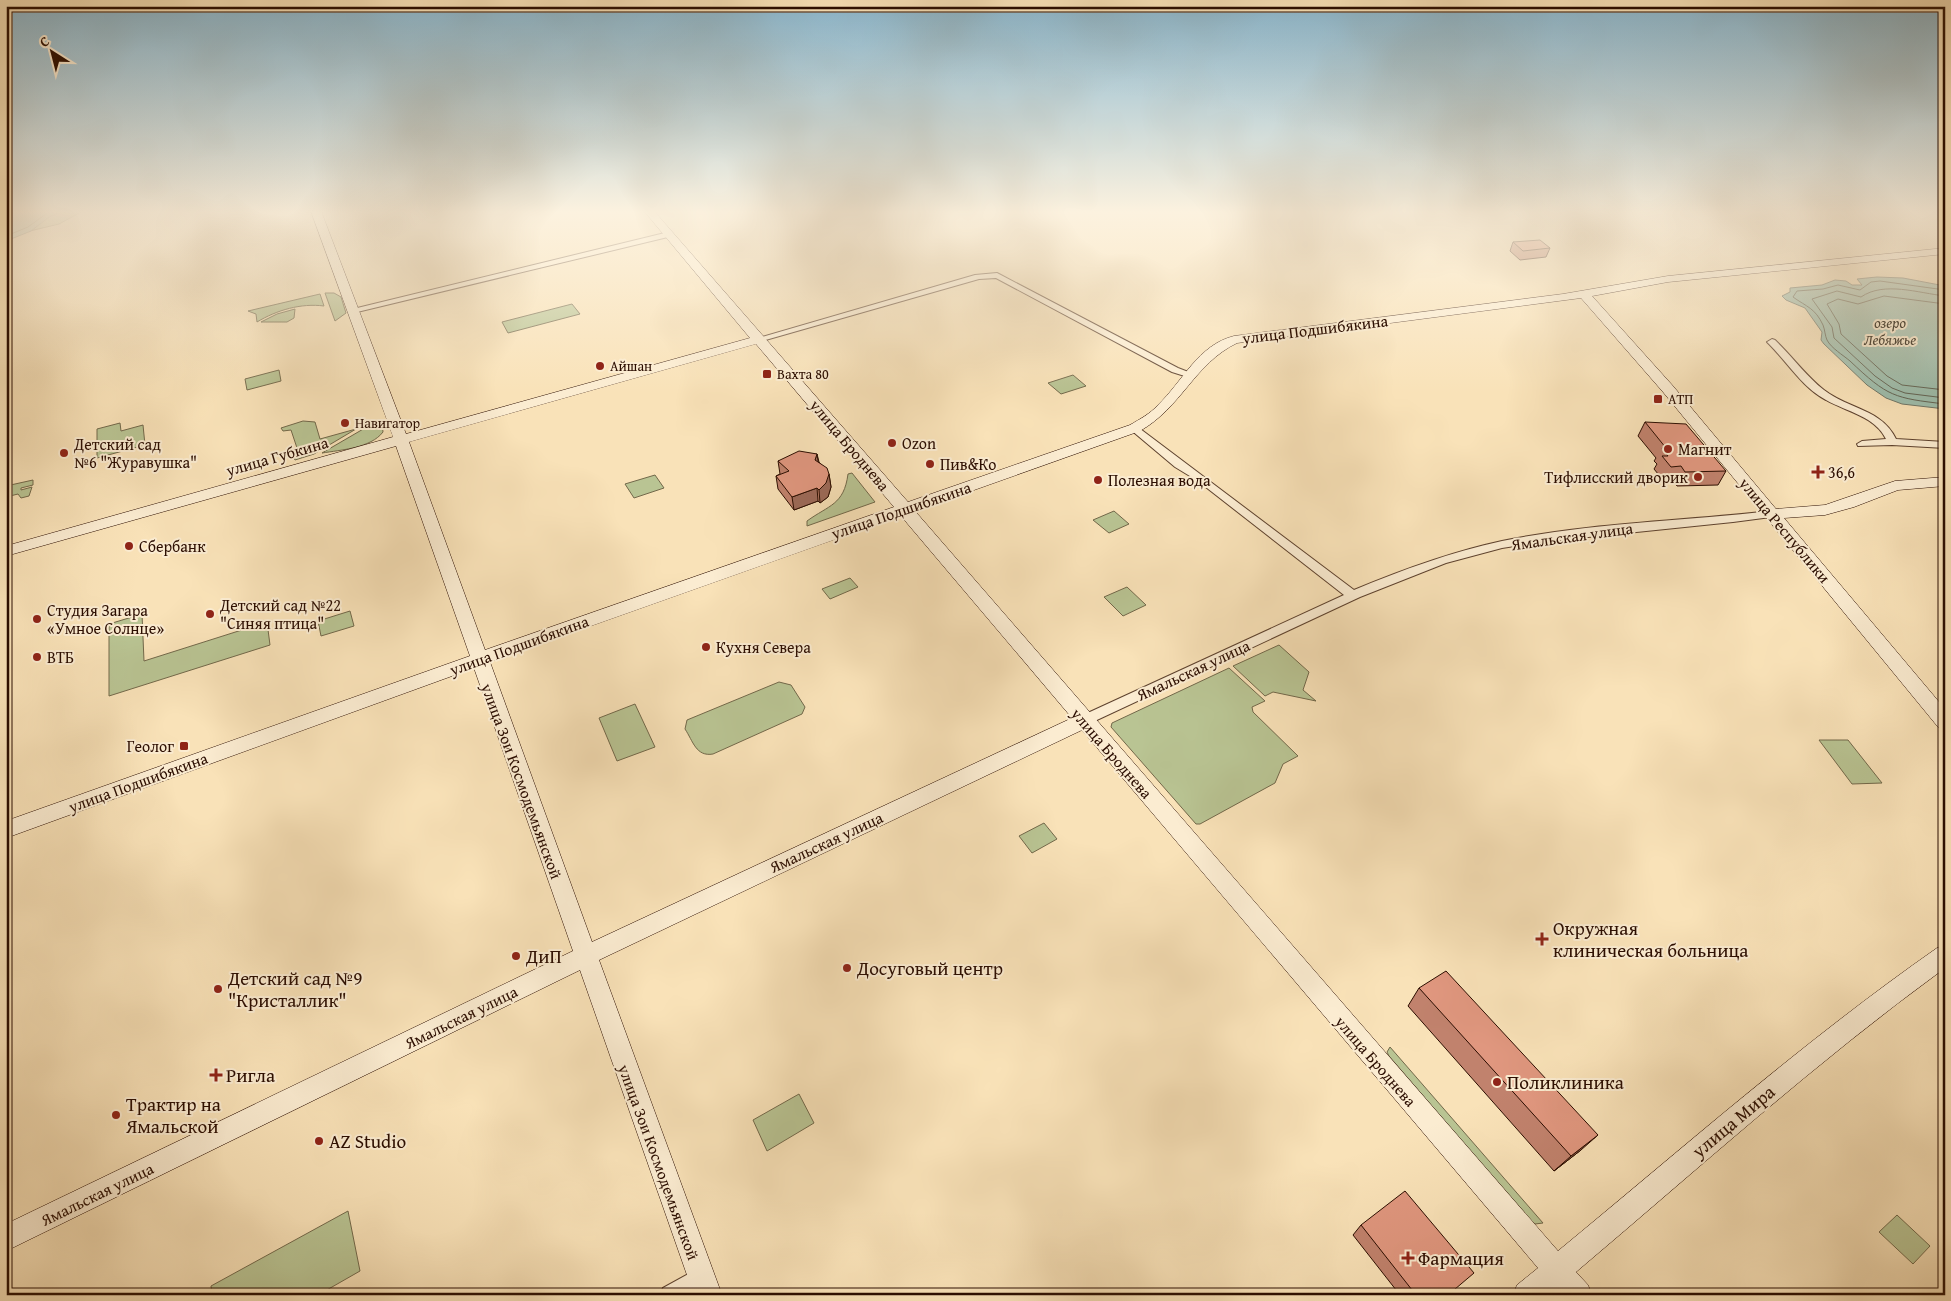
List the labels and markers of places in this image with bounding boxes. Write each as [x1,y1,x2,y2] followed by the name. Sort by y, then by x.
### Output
[610,356,652,376] place label: Айшан
[594,360,606,372] marker: Айшан
[777,364,829,384] place label: Вахта 80
[761,368,773,380] marker: Вахта 80
[1668,389,1693,409] place label: АТП
[1652,393,1664,405] marker: АТП
[355,413,421,433] place label: Навигатор
[339,417,351,429] marker: Навигатор
[902,431,936,455] place label: Ozon
[73,432,197,474] place label: Детский сад №6 "Журавушка"
[886,437,898,449] marker: Ozon
[1678,437,1732,461] place label: Магнит
[1662,443,1674,455] marker: Магнит
[58,447,70,459] marker: Детский сад №6 "Журавушка"
[940,452,996,476] place label: Пив&Ко
[924,458,936,470] marker: Пив&Ко
[1828,460,1855,484] place label: 36,6
[1544,465,1689,489] place label: Тифлисский дворик
[1812,466,1824,478] marker: 36,6
[1108,468,1211,492] place label: Полезная вода
[1692,471,1704,483] marker: Тифлисский дворик
[1092,474,1104,486] marker: Полезная вода
[139,534,206,558] place label: Сбербанк
[123,540,135,552] marker: Сбербанк
[219,593,341,635] place label: Детский сад №22 "Синяя птица"
[47,598,164,640] place label: Студия Загара «Умное Солнце»
[204,608,216,620] marker: Детский сад №22 "Синяя птица"
[31,613,43,625] marker: Студия Загара «Умное Солнце»
[716,635,811,659] place label: Кухня Севера
[700,641,712,653] marker: Кухня Севера
[47,645,74,669] place label: ВТБ
[31,651,43,663] marker: ВТБ
[127,734,174,758] place label: Геолог
[178,740,190,752] marker: Геолог
[1553,914,1748,964] place label: Окружная клиническая больница
[1535,932,1549,946] marker: Окружная клиническая больница
[525,942,562,970] place label: ДиП
[510,950,522,962] marker: ДиП
[856,954,1003,982] place label: Досуговый центр
[841,962,853,974] marker: Досуговый центр
[227,964,362,1014] place label: Детский сад №9 "Кристаллик"
[212,983,224,995] marker: Детский сад №9 "Кристаллик"
[226,1061,275,1089] place label: Ригла
[1507,1068,1624,1096] place label: Поликлиника
[210,1069,222,1081] marker: Ригла
[1491,1076,1503,1088] marker: Поликлиника
[125,1090,221,1140] place label: Трактир на Ямальской
[110,1109,122,1121] marker: Трактир на Ямальской
[329,1127,406,1155] place label: AZ Studio
[313,1135,325,1147] marker: AZ Studio
[1418,1244,1504,1272] place label: Фармация
[1402,1252,1414,1264] marker: Фармация

